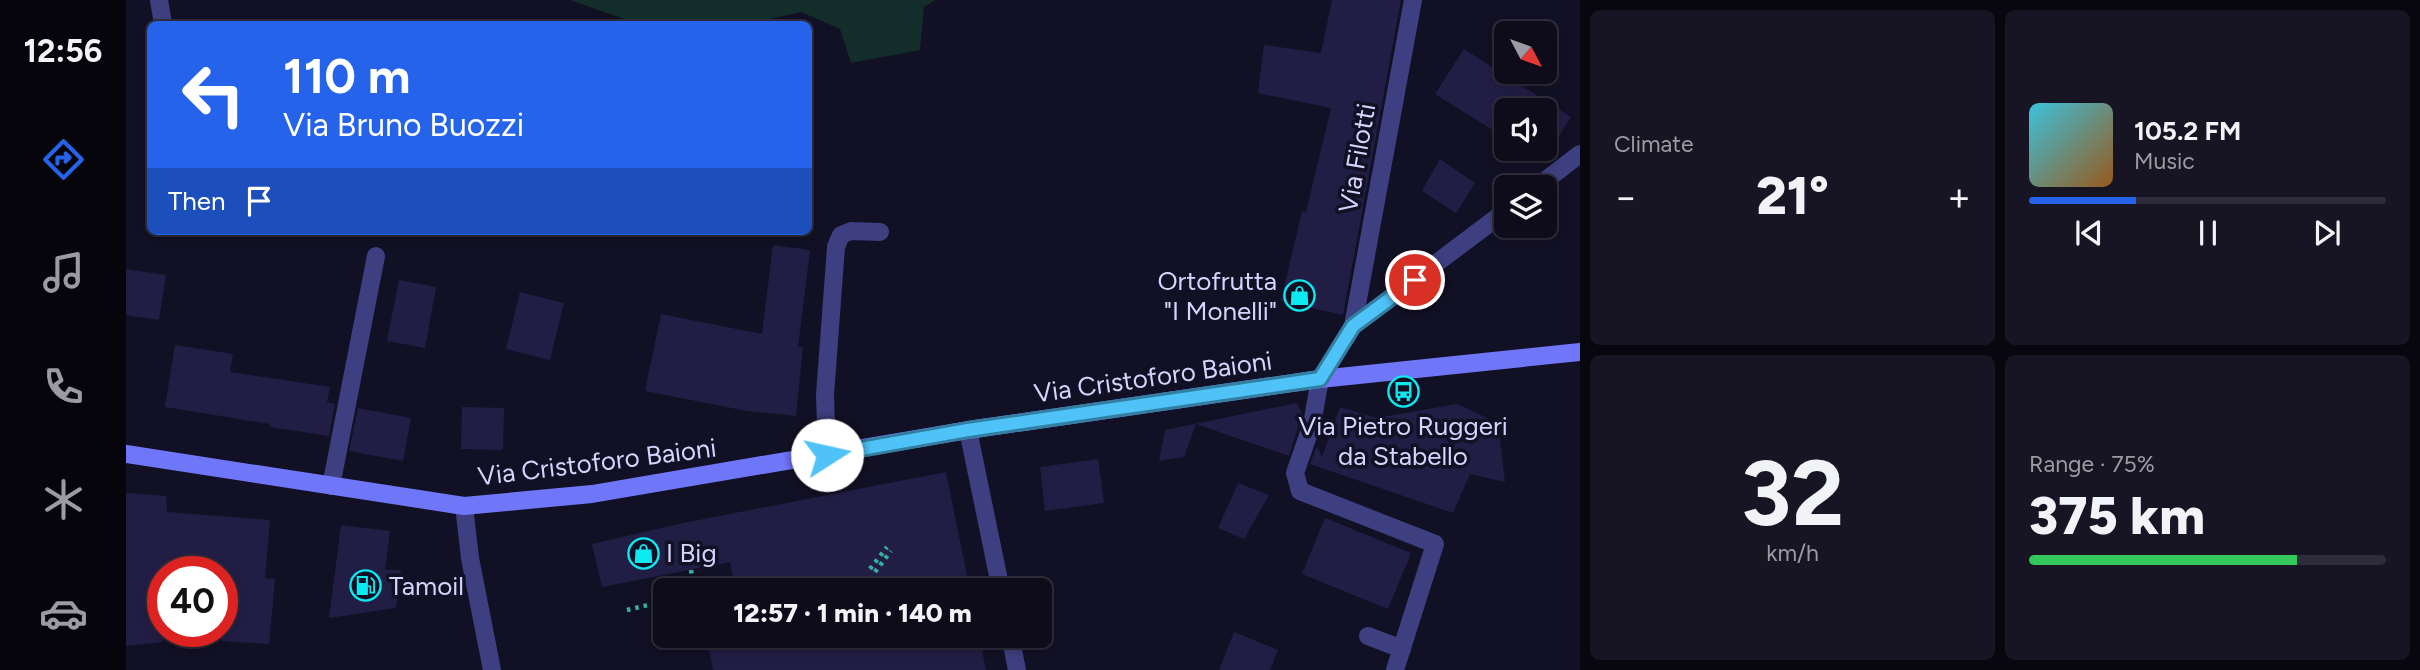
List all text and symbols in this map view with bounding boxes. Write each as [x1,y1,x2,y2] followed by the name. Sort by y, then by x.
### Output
[1494,21,1558,84] north arrow
[1494,21,1557,238] map controls
[24,32,102,70] text: 12:56
[283,46,411,105] text: 110 m
[168,49,259,140] icon: left
[1494,98,1557,161] button: sound
[1332,101,1382,215] street label: Via Filotti
[283,106,524,144] text: Via Bruno Buozzi
[2134,115,2241,147] text: 105.2 FM
[1614,130,1693,158] text: Climate
[39,135,88,184] icon: directions
[2134,147,2195,175] text: Music
[1756,165,1829,227] text: 21°
[1614,174,1638,220] text: −
[1947,174,1971,220] text: +
[1494,175,1557,238] button: layers
[240,182,278,220] icon: arrive
[168,185,226,217] text: Then
[2070,214,2108,252] icon: previous
[2189,214,2227,252] icon: pause
[2308,214,2346,252] icon: next
[39,248,88,297] icon: music
[1385,250,1445,310] pin
[1396,261,1434,299] icon: arrive
[1157,265,1277,327] place label: Ortofrutta "I Monelli"
[1283,279,1317,313] shop icon: Ortofrutta "I Monelli"
[1032,344,1274,410] street label: Via Cristoforo Baioni
[39,362,88,411] icon: phone
[1386,374,1420,408] bus stop icon: Via Pietro Ruggeri da Stabello
[1298,410,1508,472] place label: Via Pietro Ruggeri da Stabello
[790,418,864,492] position arrow
[476,431,718,493] street label: Via Cristoforo Baioni
[1741,439,1844,548] text: 32
[2029,450,2155,478] text: Range · 75%
[39,475,88,524] icon: climate
[2029,485,2205,547] text: 375 km
[626,536,660,570] shop icon: I Big
[666,537,717,569] place label: I Big
[1766,539,1819,567] text: km/h
[147,556,238,647] speed limit sign: 40
[349,569,383,603] fuel station icon: Tamoil
[389,570,464,602] place label: Tamoil
[39,589,88,638] icon: car
[733,597,972,629] text: 12:57 · 1 min · 140 m

